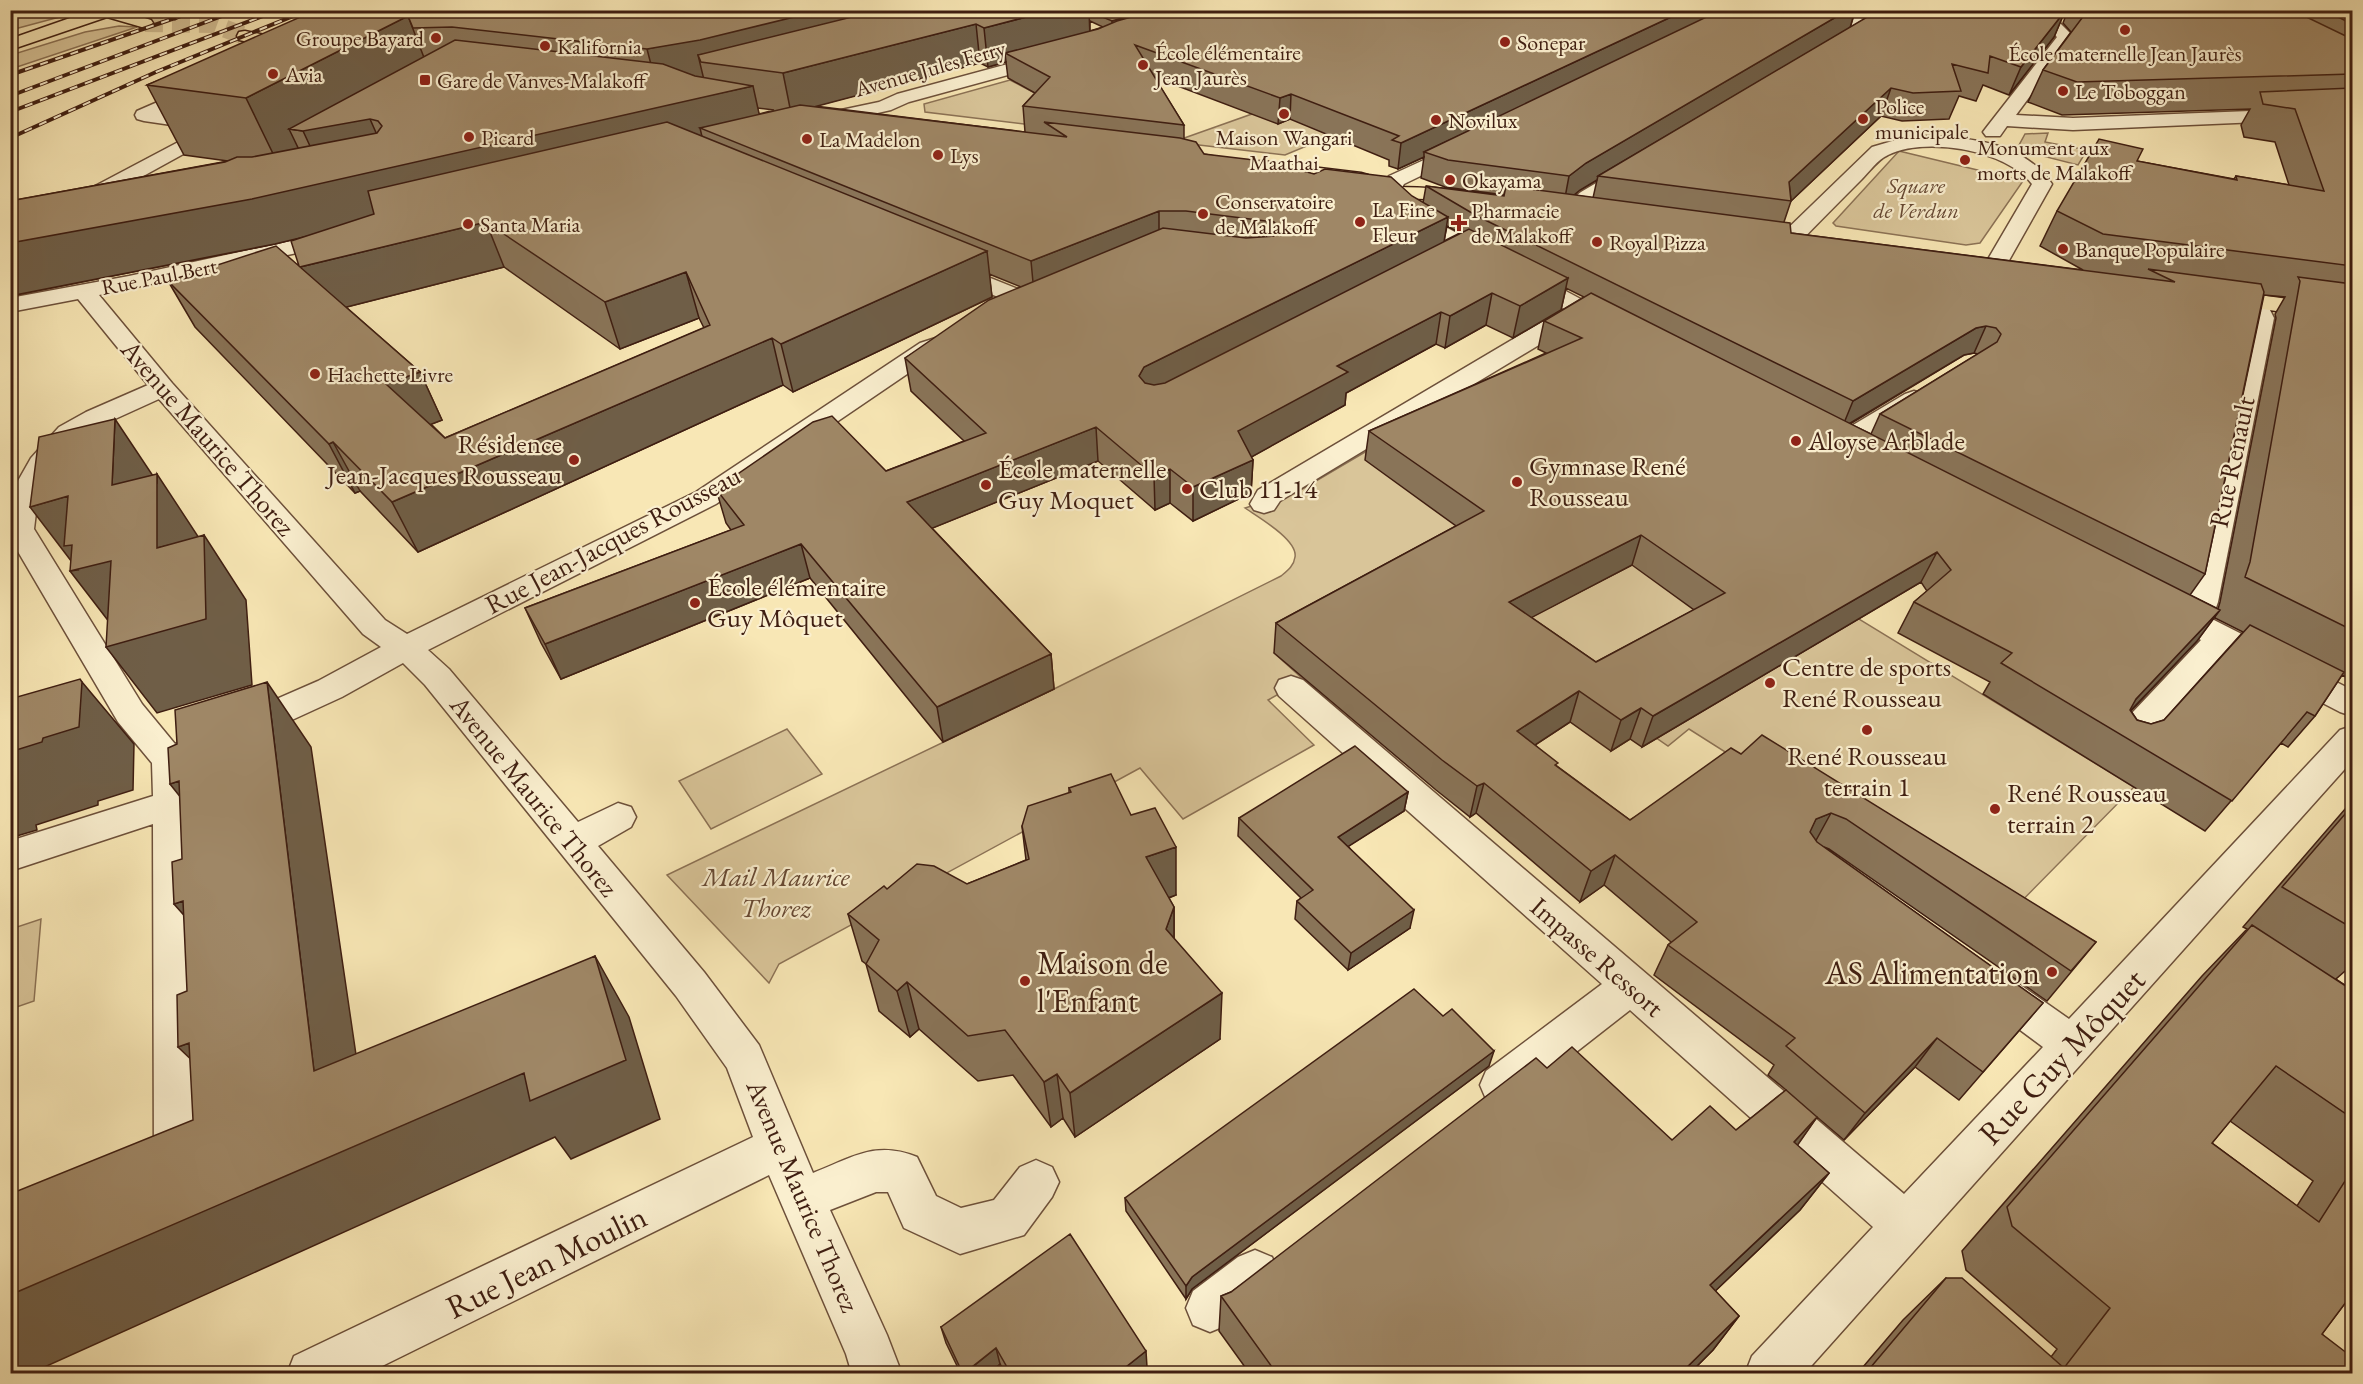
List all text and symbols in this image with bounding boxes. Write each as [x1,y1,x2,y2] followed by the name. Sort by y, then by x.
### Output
[2118,23,2132,37] marker: École maternelle Jean Jaurès
[296,24,425,53] place label: Groupe Bayard
[1517,28,1586,57] place label: Sonepar
[429,31,443,45] marker: Groupe Bayard
[557,32,642,61] place label: Kalifornia
[850,33,1009,104] street label: Avenue Jules Ferry
[1498,35,1512,49] marker: Sonepar
[1153,38,1301,92] place label: École élémentaire Jean Jaurès
[538,39,552,53] marker: Kalifornia
[2008,39,2242,68] place label: École maternelle Jean Jaurès
[1136,58,1150,72] marker: École élémentaire Jean Jaurès
[284,60,323,89] place label: Avia
[437,66,648,95] place label: Gare de Vanves-Malakoff
[266,67,280,81] marker: Avia
[418,73,432,87] marker: Gare de Vanves-Malakoff
[2075,77,2186,106] place label: Le Toboggan
[2056,84,2070,98] marker: Le Toboggan
[1875,92,1969,146] place label: Police municipale
[1448,106,1518,135] place label: Novilux
[1277,107,1291,121] marker: Maison Wangari Maathai
[1856,112,1870,126] marker: Police municipale
[1429,113,1443,127] marker: Novilux
[481,123,535,152] place label: Picard
[1216,123,1353,177] place label: Maison Wangari Maathai
[819,125,921,154] place label: La Madelon
[462,130,476,144] marker: Picard
[800,132,814,146] marker: La Madelon
[1977,133,2133,187] place label: Monument aux morts de Malakoff
[950,141,979,170] place label: Lys
[931,148,945,162] marker: Lys
[1958,153,1972,167] marker: Monument aux morts de Malakoff
[1462,166,1542,195] place label: Okayama
[1873,171,1959,225] park label: Square de Verdun
[1443,173,1457,187] marker: Okayama
[1215,187,1334,241] place label: Conservatoire de Malakoff
[1372,195,1435,249] place label: La Fine Fleur
[1471,196,1574,250] place label: Pharmacie de Malakoff
[1196,207,1210,221] marker: Conservatoire de Malakoff
[480,210,581,239] place label: Santa Maria
[1353,215,1367,229] marker: La Fine Fleur
[1452,216,1466,230] marker: Pharmacie de Malakoff
[461,217,475,231] marker: Santa Maria
[1609,228,1706,257] place label: Royal Pizza
[1590,235,1604,249] marker: Royal Pizza
[2075,235,2225,264] place label: Banque Populaire
[2056,242,2070,256] marker: Banque Populaire
[99,251,219,302] street label: Rue Paul Bert
[113,332,304,544] street label: Avenue Maurice Thorez
[327,360,453,389] place label: Hachette Livre
[308,367,322,381] marker: Hachette Livre
[2201,393,2263,531] street label: Rue Renault
[1807,423,1965,458] place label: Aloyse Arblade
[325,426,562,492] place label: Résidence Jean-Jacques Rousseau
[1789,434,1803,448] marker: Aloyse Arblade
[1529,448,1686,514] place label: Gymnase René Rousseau
[998,451,1166,517] place label: École maternelle Guy Moquet
[567,453,581,467] marker: Résidence Jean-Jacques Rousseau
[479,457,747,622] street label: Rue Jean-Jacques Rousseau
[1199,471,1318,506] place label: Club 11-14
[1510,475,1524,489] marker: Gymnase René Rousseau
[979,478,993,492] marker: École maternelle Guy Moquet
[1180,482,1194,496] marker: Club 11-14
[707,569,886,635] place label: École élémentaire Guy Môquet
[688,596,702,610] marker: École élémentaire Guy Môquet
[1782,649,1951,715] place label: Centre de sports René Rousseau
[1763,676,1777,690] marker: Centre de sports René Rousseau
[442,687,627,904] street label: Avenue Maurice Thorez
[1860,723,1874,737] marker: René Rousseau terrain 1
[1787,738,1947,804] place label: René Rousseau terrain 1
[2007,775,2167,841] place label: René Rousseau terrain 2
[1988,802,2002,816] marker: René Rousseau terrain 2
[700,859,851,925] park label: Mail Maurice Thorez
[1523,889,1672,1025] street label: Impasse Ressort
[1037,941,1168,1022] place label: Maison de l'Enfant
[1824,951,2040,994] place label: AS Alimentation
[1969,959,2155,1154] street label: Rue Guy Môquet
[2045,965,2059,979] marker: AS Alimentation
[1018,974,1032,988] marker: Maison de l'Enfant
[738,1074,868,1318] street label: Avenue Maurice Thorez
[439,1194,654,1329] street label: Rue Jean Moulin

